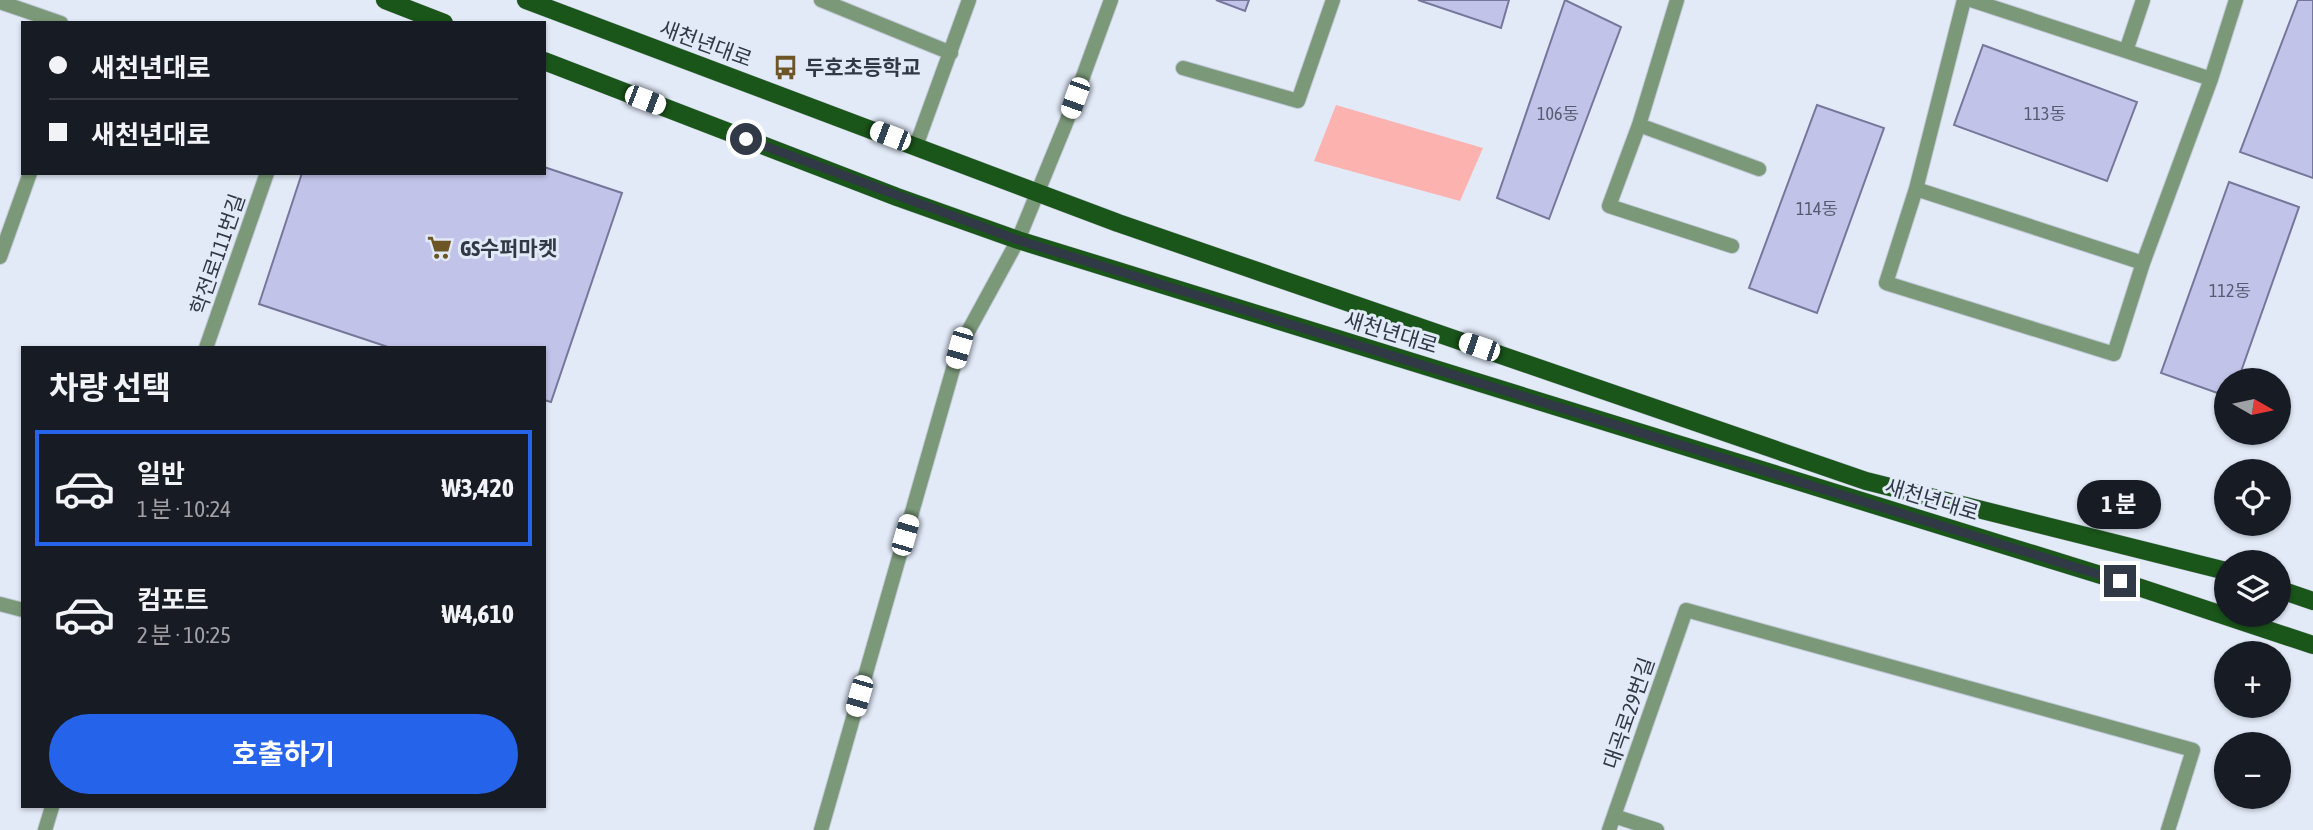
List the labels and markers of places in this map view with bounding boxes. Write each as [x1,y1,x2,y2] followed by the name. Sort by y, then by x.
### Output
[771,53,799,81] bus stop icon: 두호초등학교
[805,55,921,79] place label: 두호초등학교
[426,234,454,262] supermarket icon: GS수퍼마켓
[460,236,557,260] place label: GS수퍼마켓

